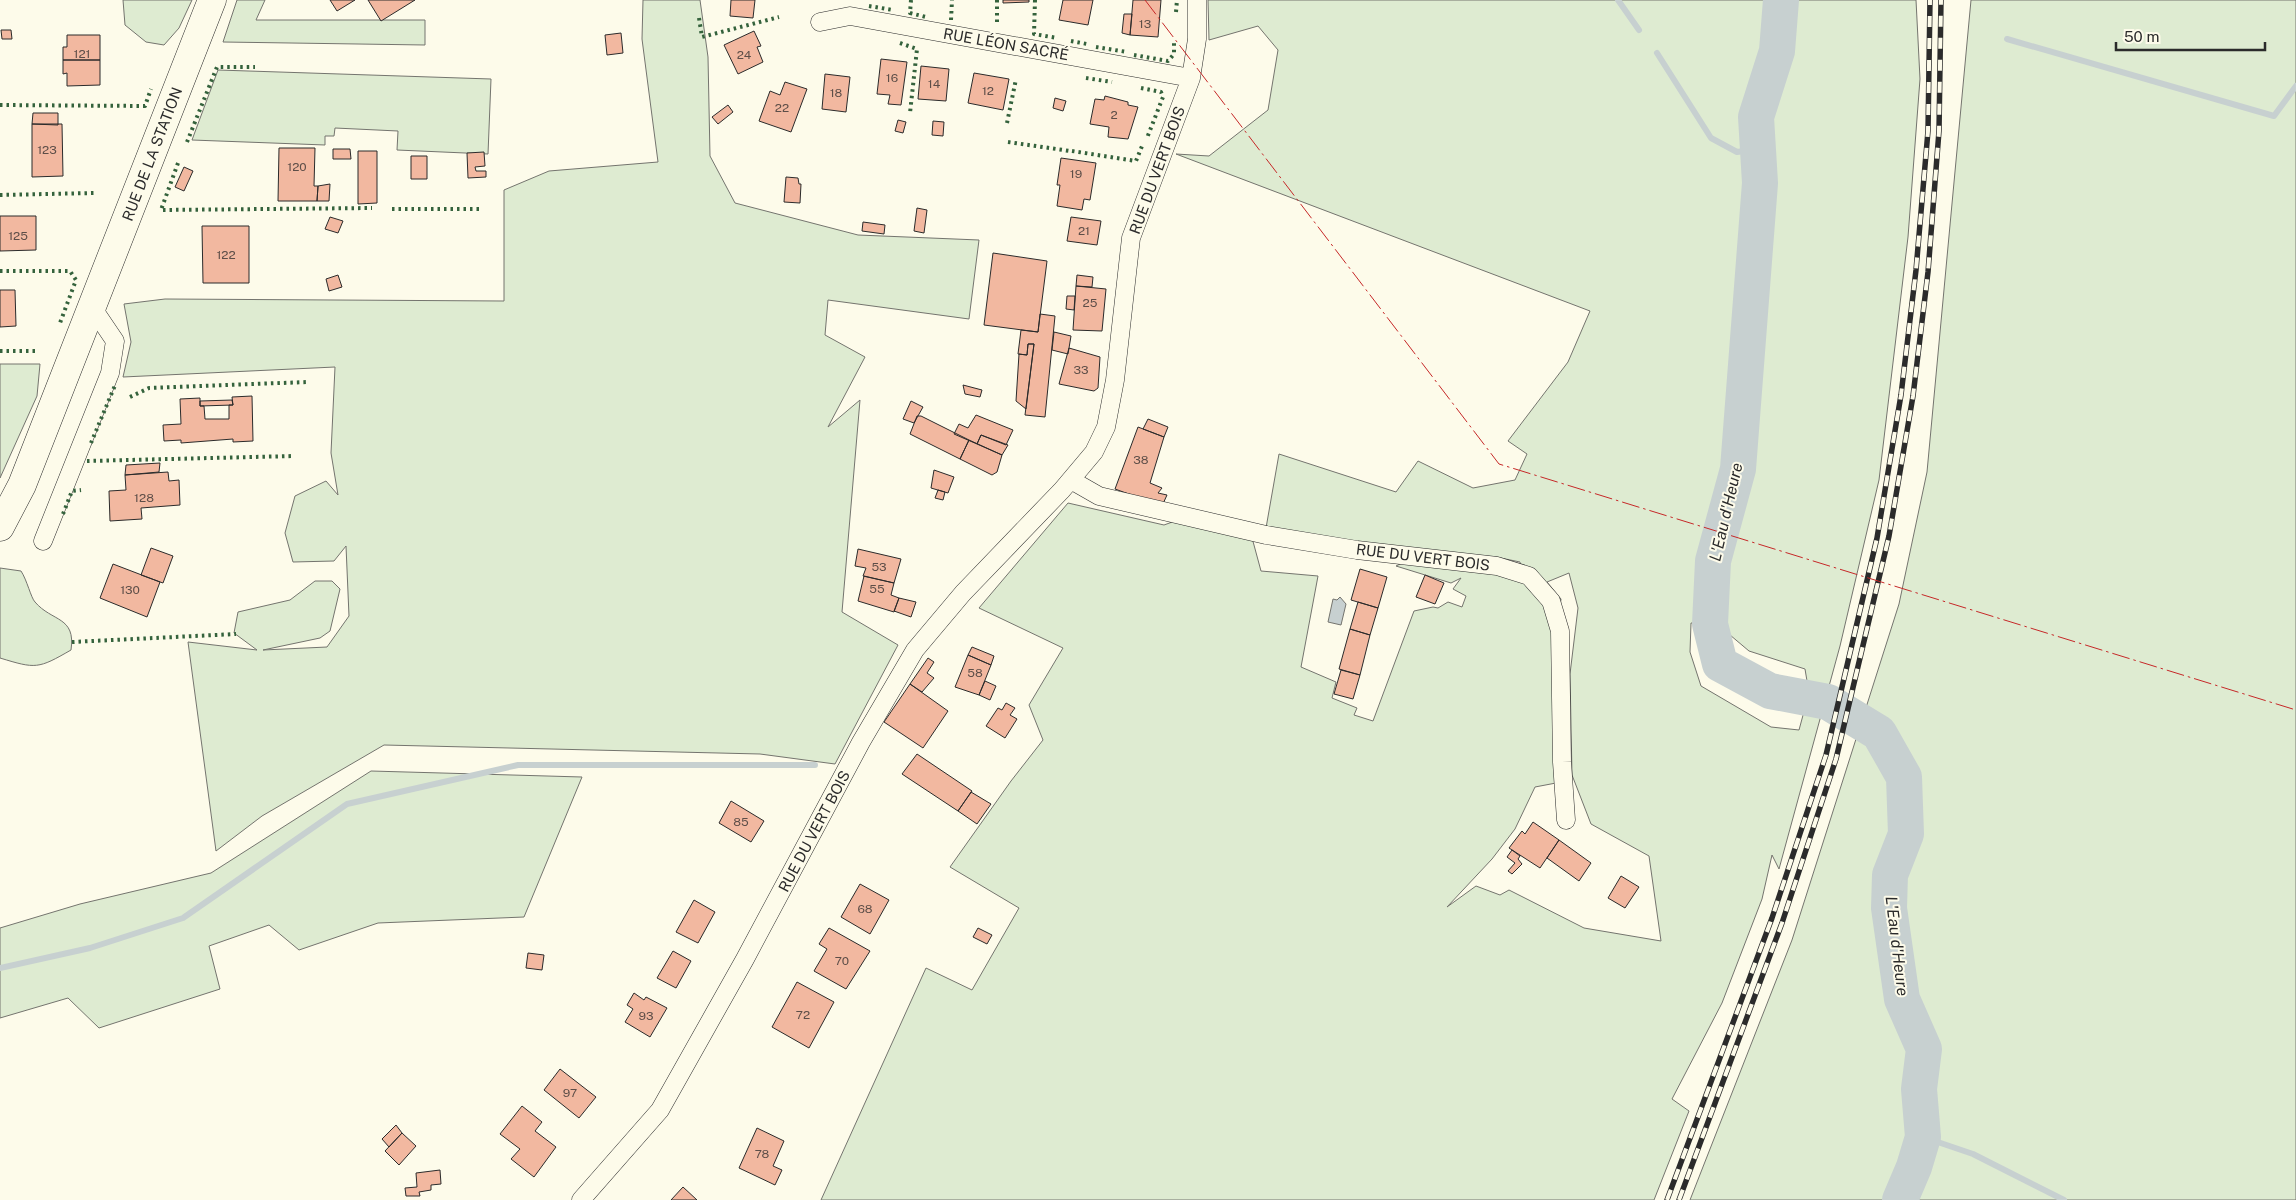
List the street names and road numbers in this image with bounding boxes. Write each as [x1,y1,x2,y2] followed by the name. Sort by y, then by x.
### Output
[942,25,1070,63] street label: RUE LÉON SACRÉ
[119,85,185,223] street label: RUE DE LA STATION
[1126,104,1188,236] street label: RUE DU VERT BOIS
[1355,540,1491,574] street label: RUE DU VERT BOIS
[775,767,853,895] street label: RUE DU VERT BOIS

